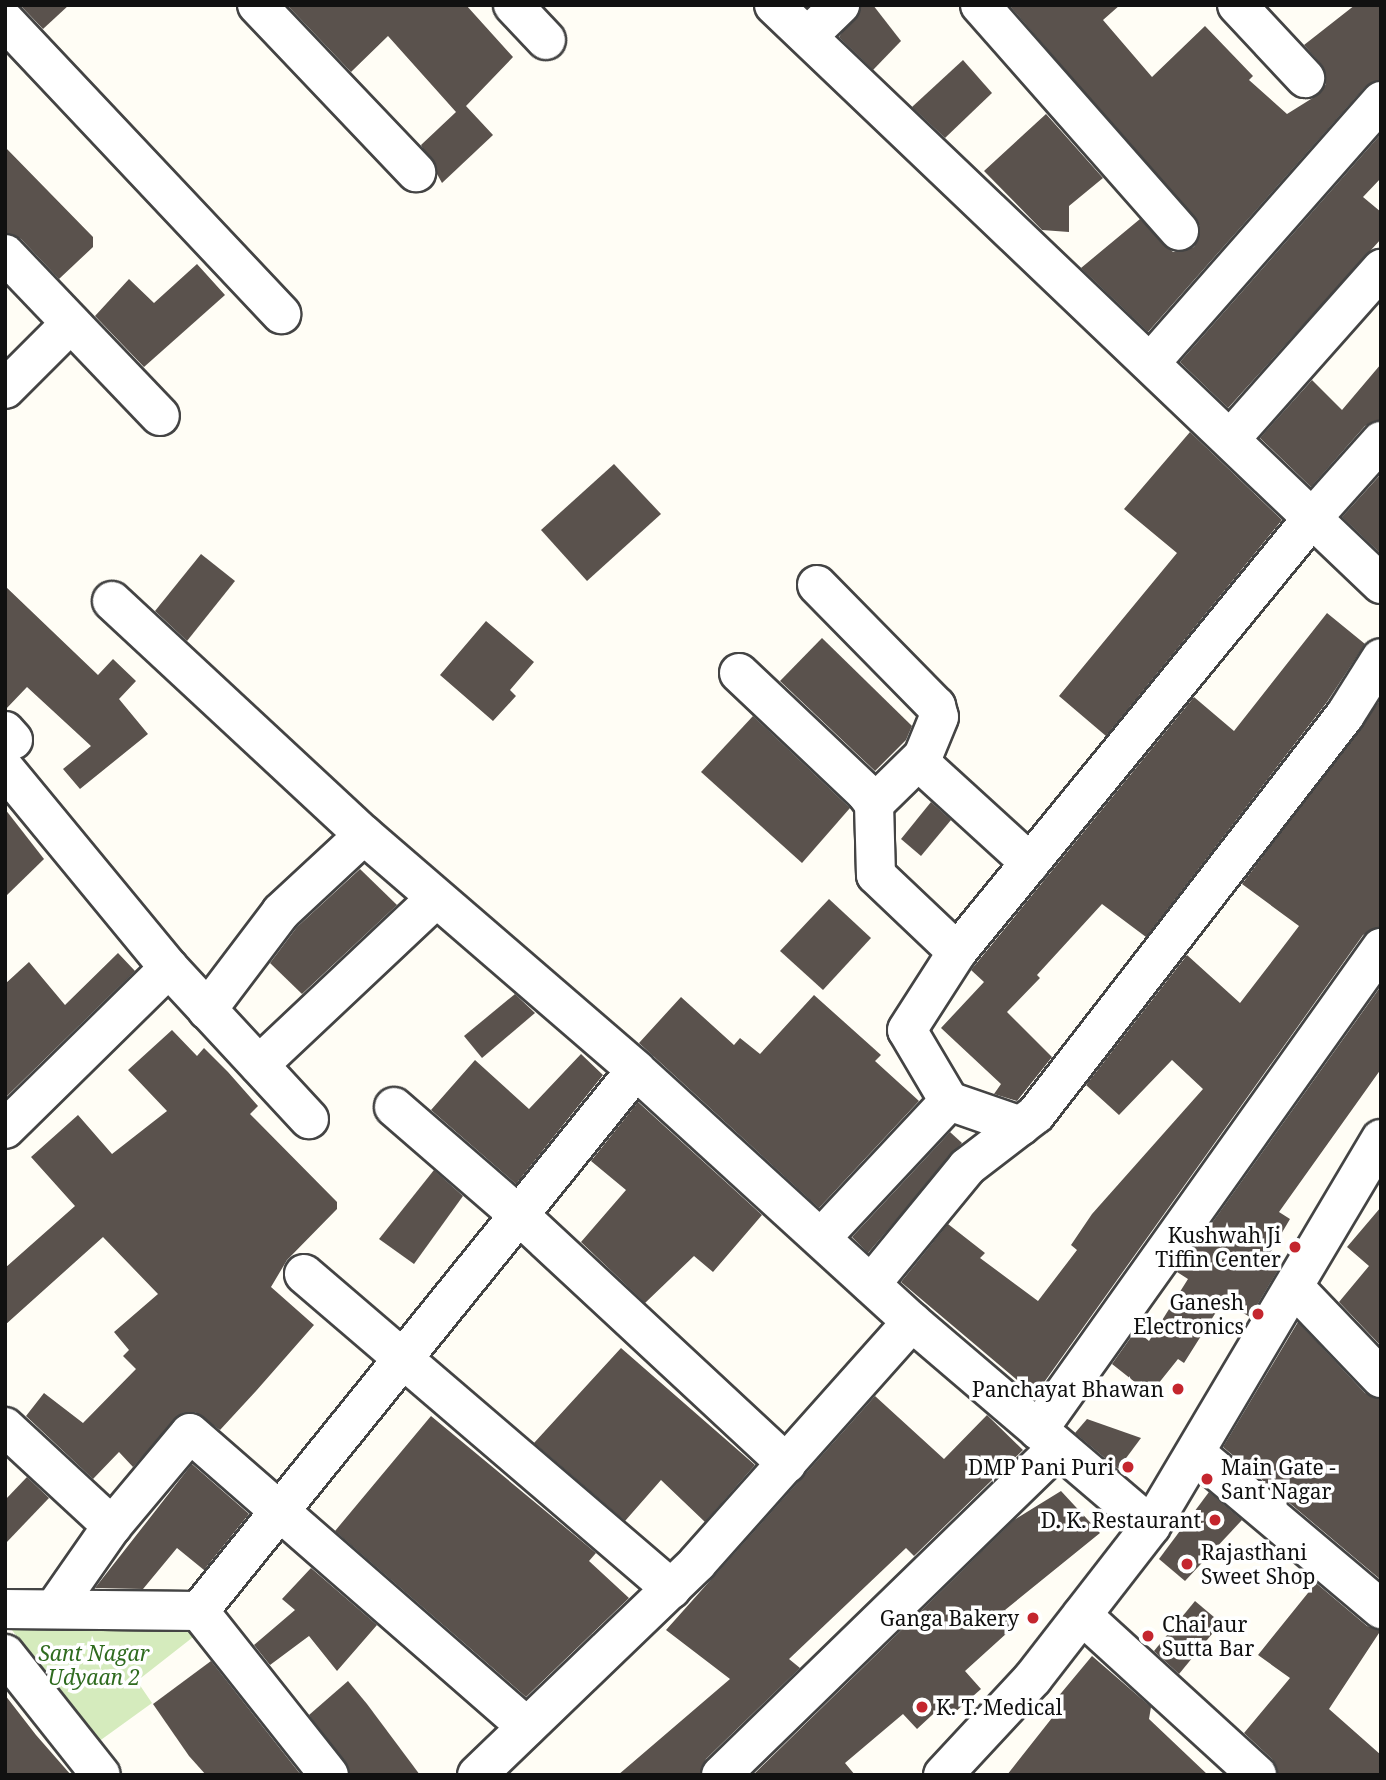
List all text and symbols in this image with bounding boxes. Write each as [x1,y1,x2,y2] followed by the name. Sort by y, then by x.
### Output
[1155,1222,1281,1272] place label: Kushwah Ji Tiffin Center
[1287,1239,1303,1255] marker: Kushwah Ji Tiffin Center
[1133,1289,1244,1339] place label: Ganesh Electronics
[1250,1306,1266,1322] marker: Ganesh Electronics
[972,1376,1164,1402] place label: Panchayat Bhawan
[1170,1381,1186,1397] marker: Panchayat Bhawan
[968,1454,1114,1480] place label: DMP Pani Puri
[1221,1454,1336,1504] place label: Main Gate - Sant Nagar
[1120,1459,1136,1475] marker: DMP Pani Puri
[1199,1471,1215,1487] marker: Main Gate - Sant Nagar
[1041,1507,1201,1533] place label: D. K. Restaurant
[1207,1512,1223,1528] marker: D. K. Restaurant
[1201,1539,1315,1589] place label: Rajasthani Sweet Shop
[1179,1556,1195,1572] marker: Rajasthani Sweet Shop
[880,1605,1019,1631] place label: Ganga Bakery
[1025,1610,1041,1626] marker: Ganga Bakery
[1162,1611,1254,1661] place label: Chai aur Sutta Bar
[1140,1628,1156,1644] marker: Chai aur Sutta Bar
[38,1640,150,1690] park label: Sant Nagar Udyaan 2
[936,1694,1062,1720] place label: K. T. Medical
[914,1699,930,1715] marker: K. T. Medical

